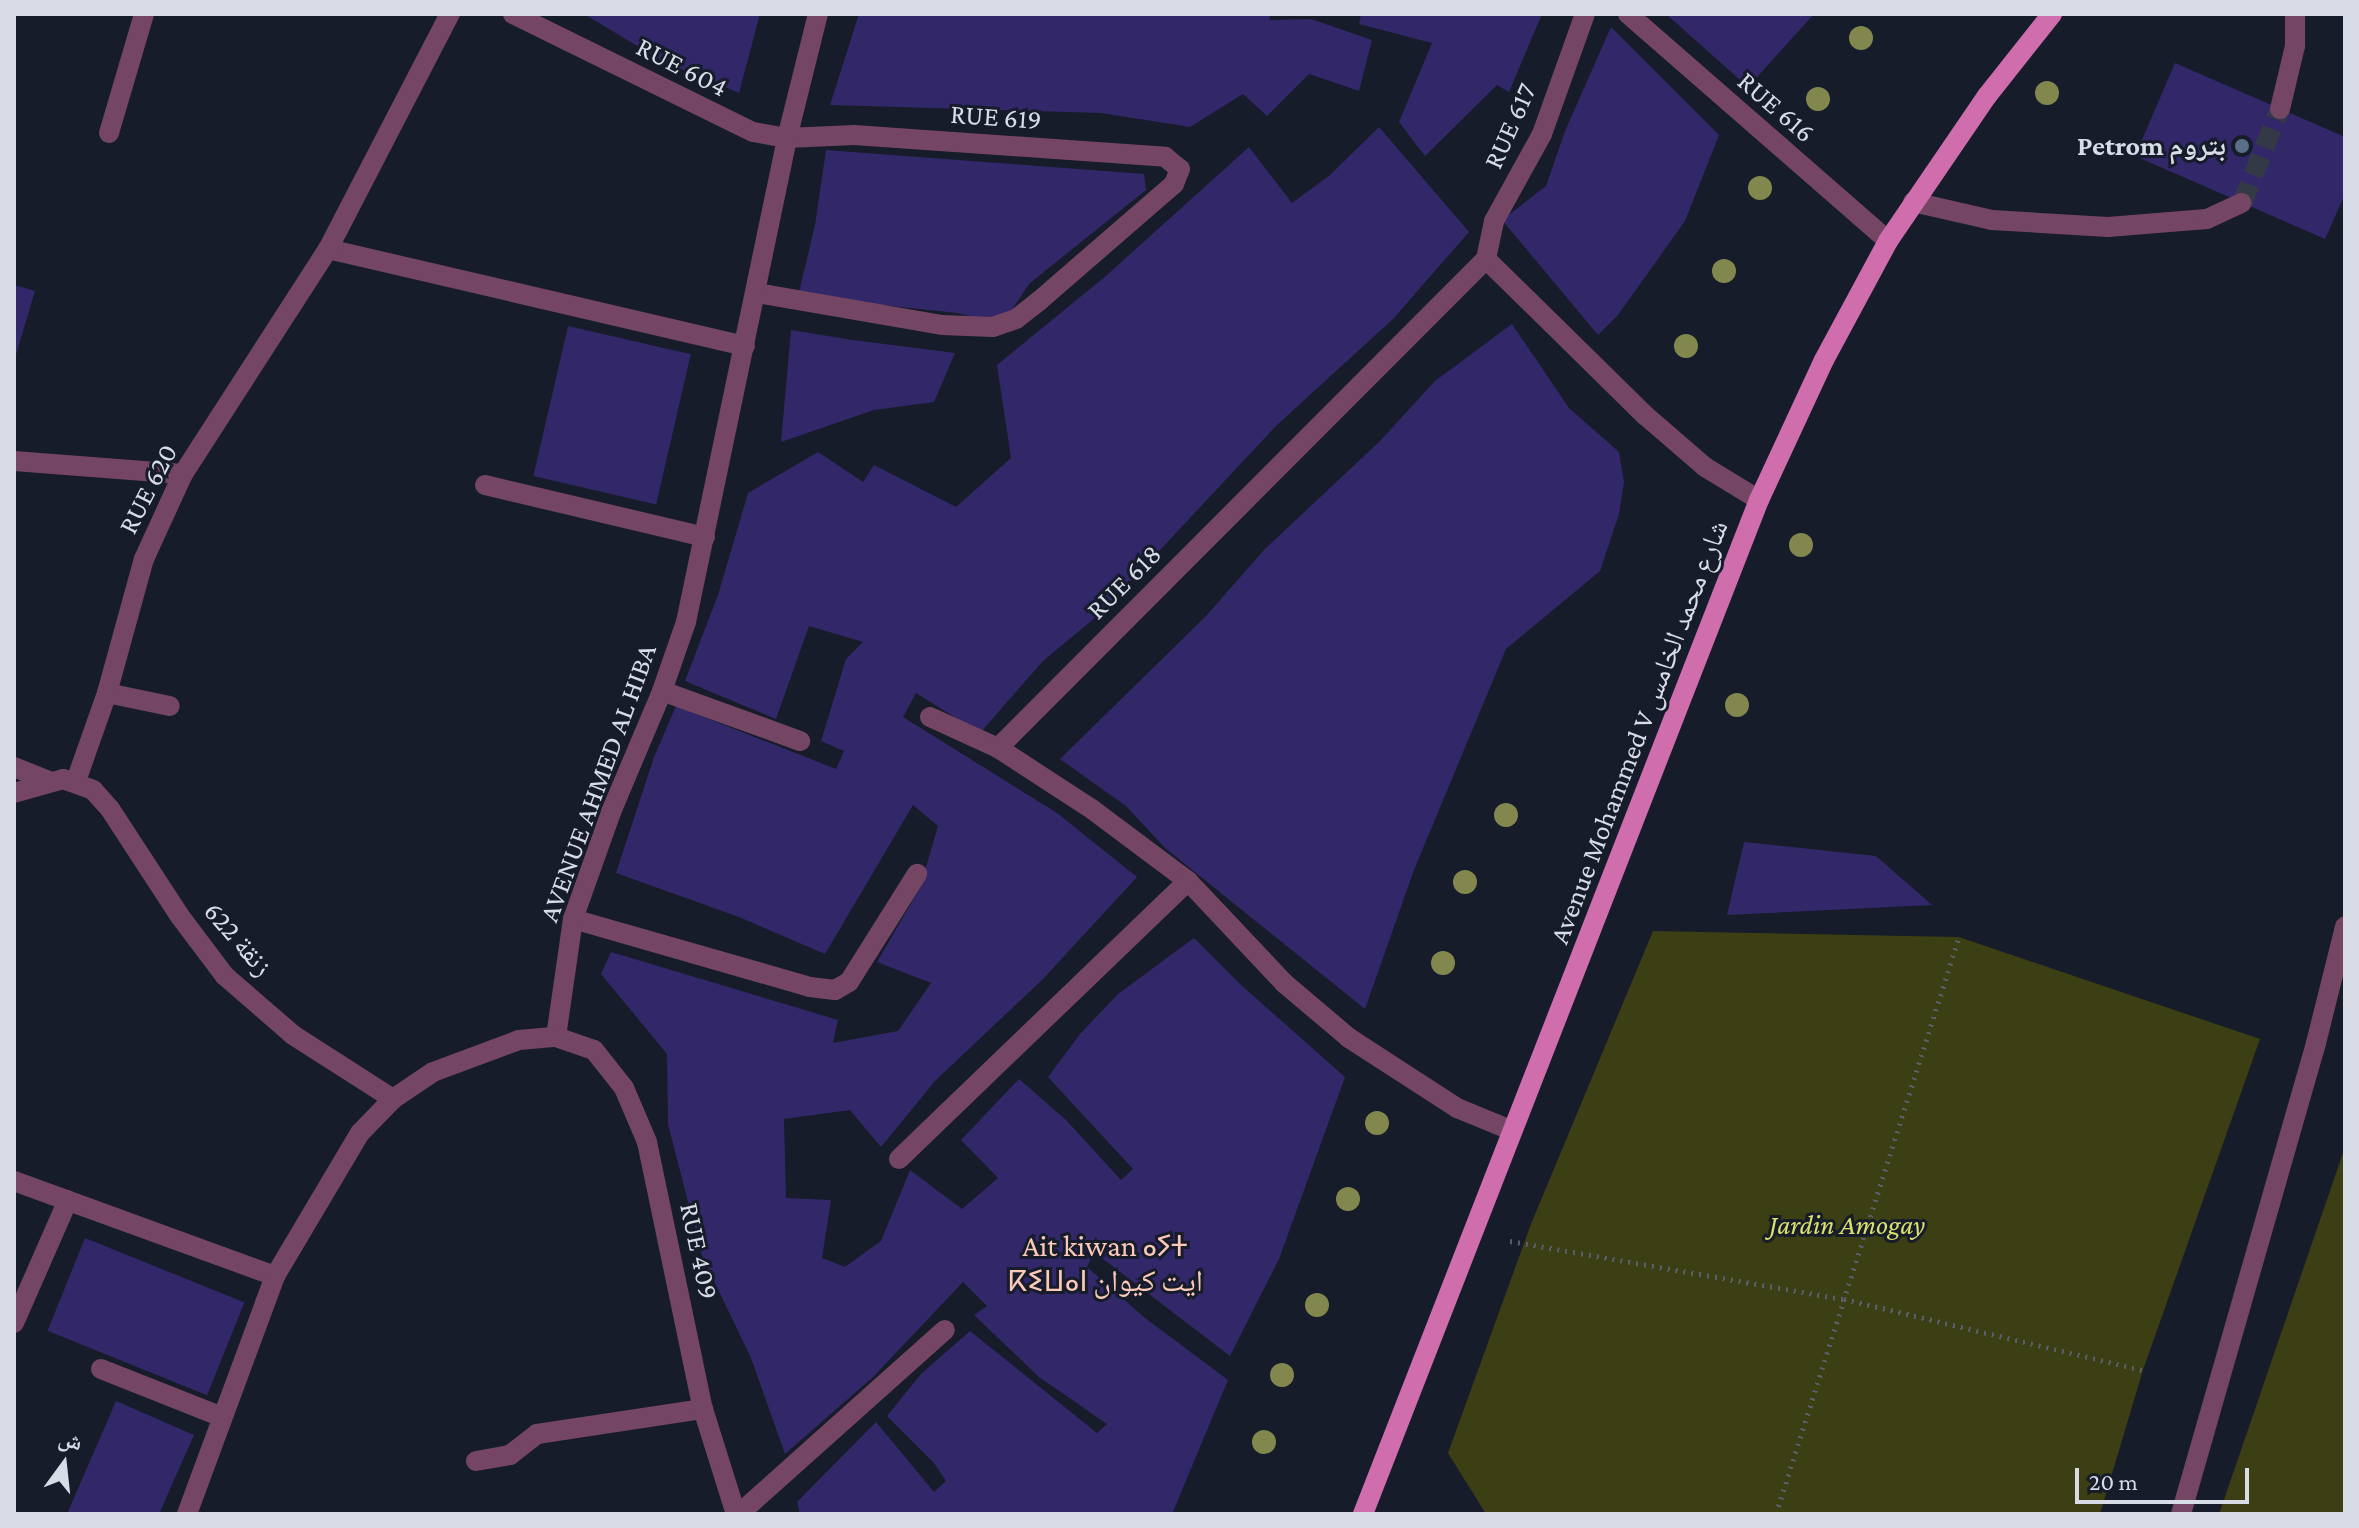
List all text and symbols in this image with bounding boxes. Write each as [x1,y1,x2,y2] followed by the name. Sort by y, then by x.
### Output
[631,30,733,104] street label: RUE 604
[1730,64,1822,150] street label: RUE 616
[1476,78,1544,174] street label: RUE 617
[949,97,1043,137] street label: RUE 619
[2077,129,2226,163] place label: Petrom بتروم
[2233,137,2251,155] marker: Petrom بتروم
[111,438,185,540] street label: RUE 620
[1543,515,1735,949] street label: Avenue Mohammed V شارع محمد الخامس
[1079,537,1169,627] street label: RUE 618
[532,639,664,927] street label: AVENUE AHMED AL HIBA
[197,895,279,983] street label: زنقة 622
[672,1200,726,1302] street label: RUE 409
[1769,1208,1925,1242] park label: Jardin Amogay
[1007,1228,1203,1298] district label: Ait kiwan ⴰⵢⵜ ⴽⵉⵡⴰⵏ ايت كيوان
[24,1424,104,1504] north arrow
[56,1425,85,1455] text: ش
[2079,1452,2253,1502] scale bar
[2089,1468,2138,1495] text: 20 m

